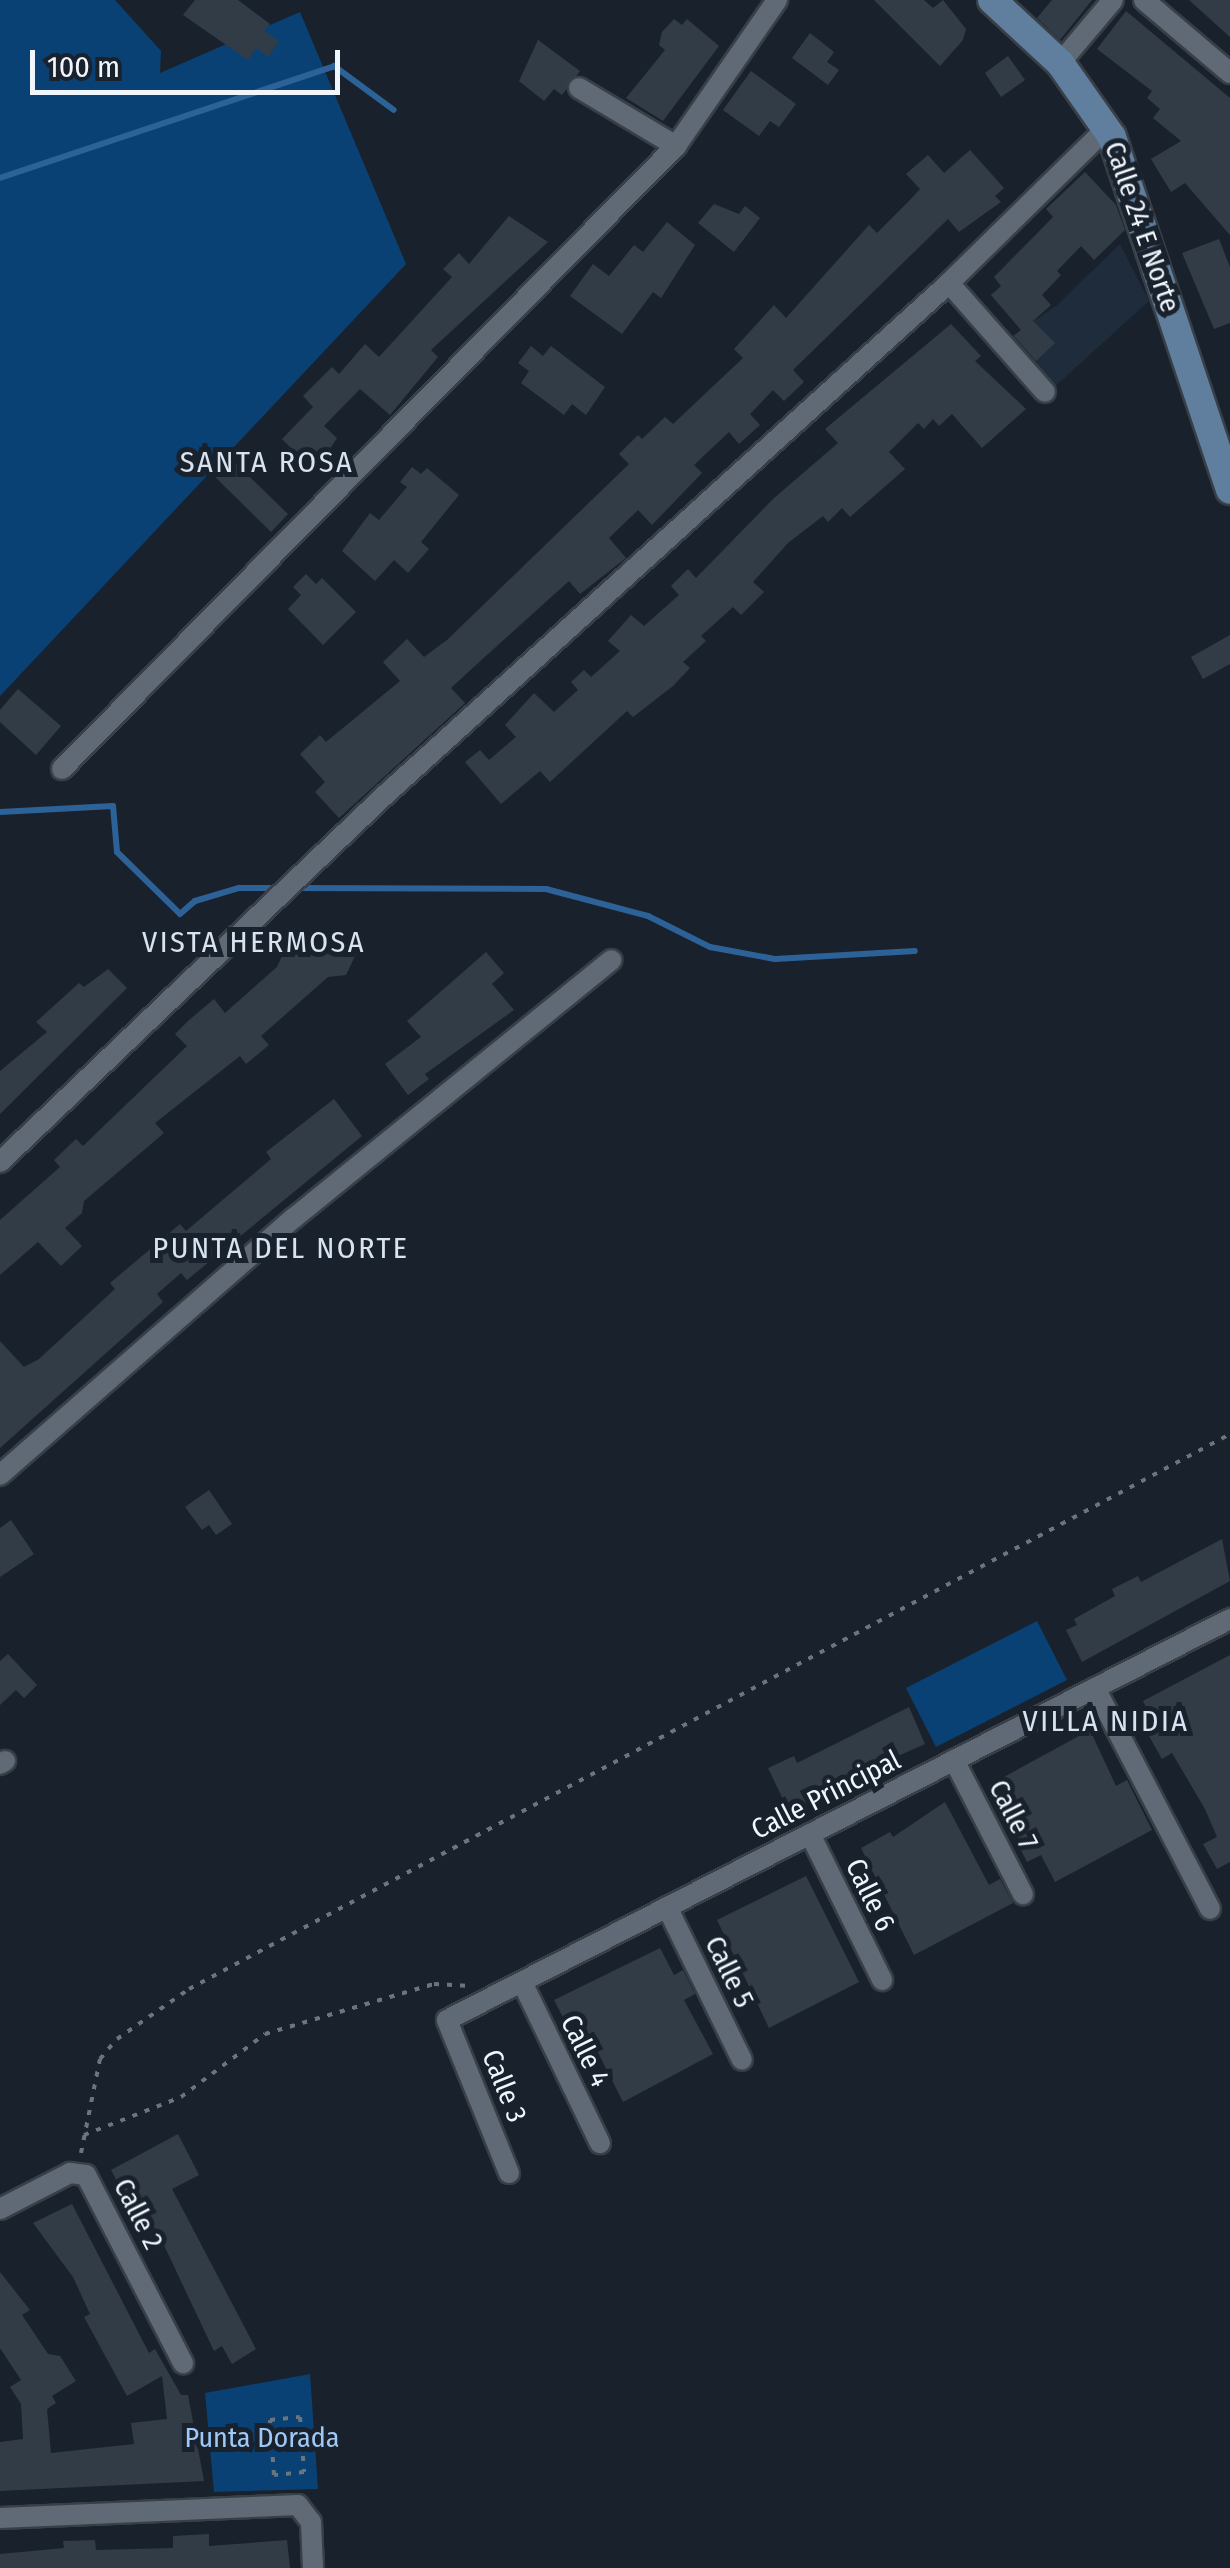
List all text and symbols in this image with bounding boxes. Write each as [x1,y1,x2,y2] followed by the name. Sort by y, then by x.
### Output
[35,30,345,92] scale bar
[47,49,120,85] text: 100 m
[1097,137,1187,317] street label: Calle 24 E Norte
[180,444,354,480] district label: SANTA ROSA
[142,924,366,960] district label: VISTA HERMOSA
[153,1230,409,1266] district label: PUNTA DEL NORTE
[1022,1703,1190,1739] district label: VILLA NIDIA
[746,1743,906,1847] street label: Calle Principal
[981,1775,1045,1855] street label: Calle 7
[838,1853,902,1937] street label: Calle 6
[697,1931,761,2013] street label: Calle 5
[553,2009,617,2093] street label: Calle 4
[474,2045,534,2127] street label: Calle 3
[106,2173,170,2255] street label: Calle 2
[185,2421,339,2455] park label: Punta Dorada

